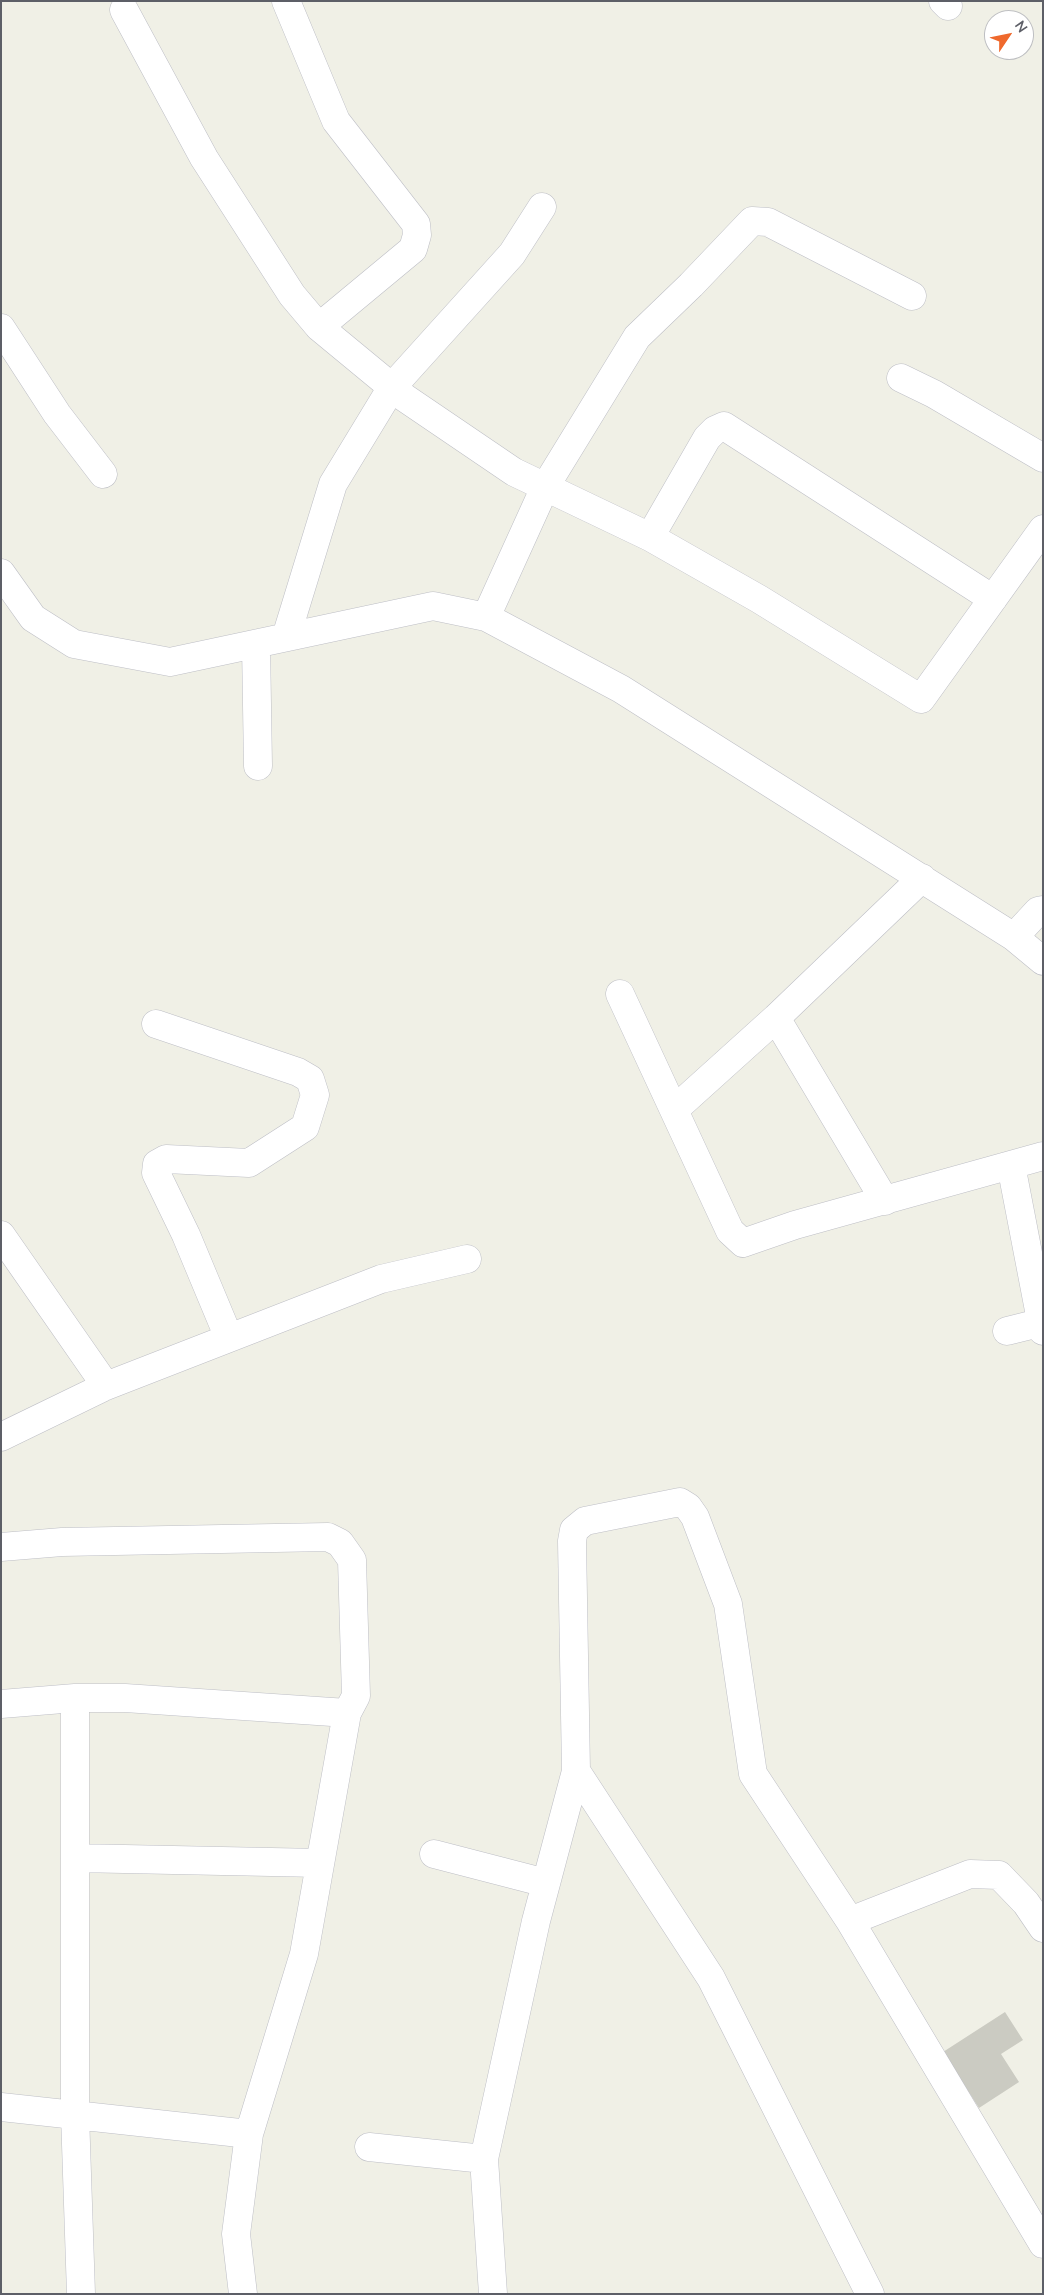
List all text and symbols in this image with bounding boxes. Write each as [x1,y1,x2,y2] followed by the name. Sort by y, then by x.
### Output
[984,10,1034,60] north arrow
[1010,17,1032,37] text: N

